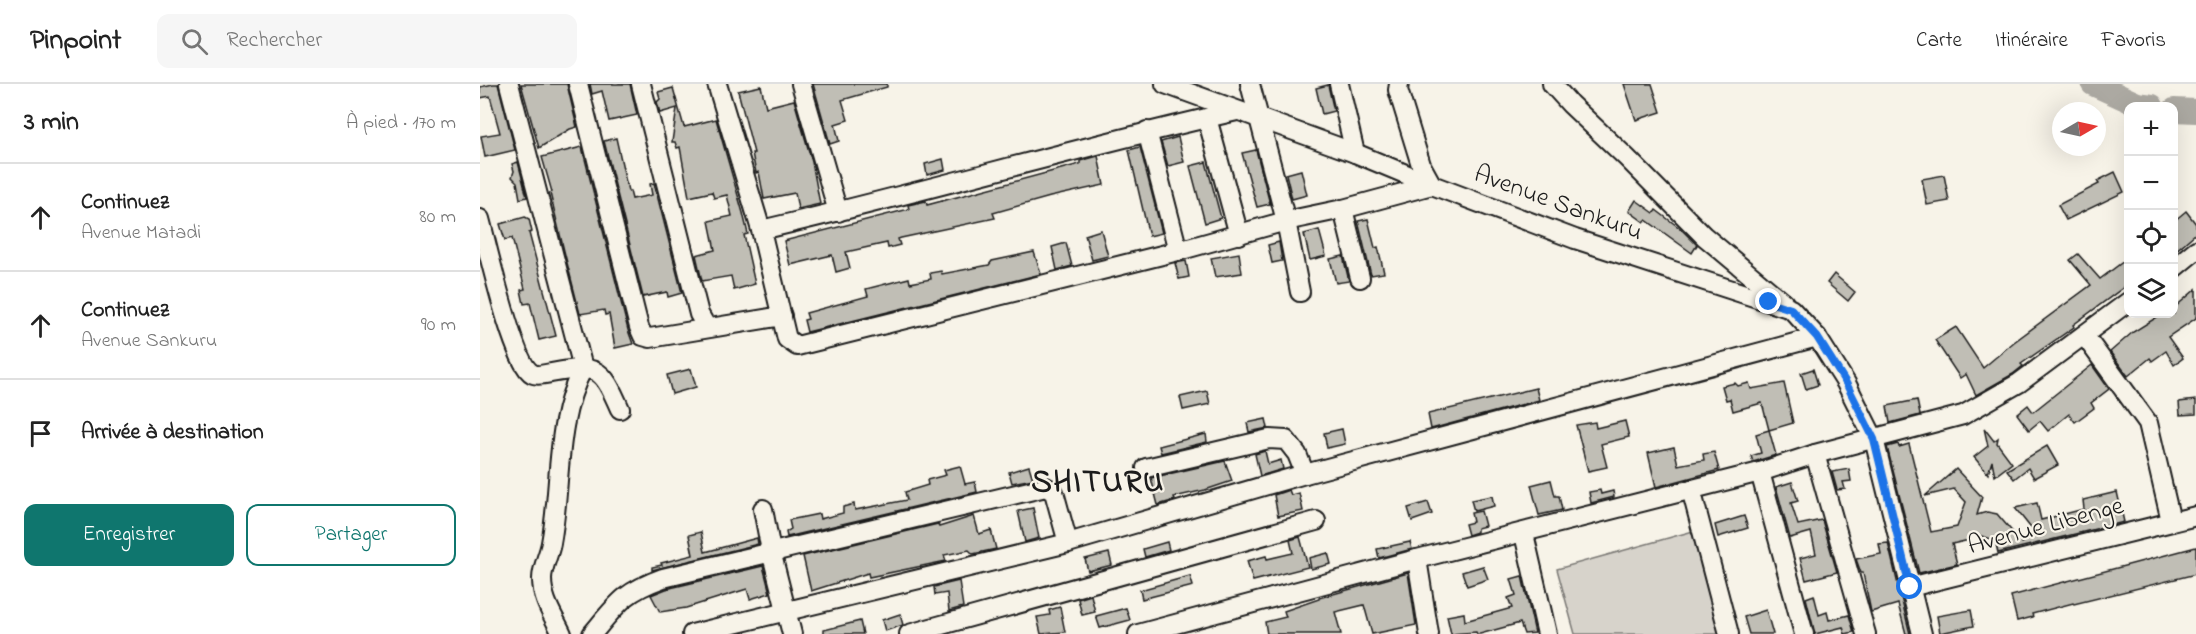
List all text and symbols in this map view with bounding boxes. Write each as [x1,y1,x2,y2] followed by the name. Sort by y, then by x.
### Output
[157,14,577,68] search box
[30,21,121,62] text: Pinpoint
[178,25,211,58] icon: search
[226,25,322,57] text: Rechercher
[1916,26,1962,56] text: Carte
[1995,26,2068,56] text: Itinéraire
[2101,26,2166,56] text: Favoris
[2052,102,2106,156] north arrow
[2124,102,2178,318] map controls
[2124,102,2178,156] button: +
[24,104,79,142] text: 3 min
[346,109,456,138] text: À pied · 170 m
[1468,156,1648,252] street label: Avenue Sankuru
[2124,156,2178,210] button: −
[81,187,169,219] text: Continuez
[24,201,57,234] icon: ahead
[419,203,456,232] text: 80 m
[2124,210,2178,264] button: locate
[81,219,201,248] text: Avenue Matadi
[2124,264,2178,318] button: layers
[1755,288,1781,314] route end
[81,295,169,327] text: Continuez
[24,309,57,342] icon: ahead
[421,311,456,340] text: 90 m
[81,327,217,356] text: Avenue Sankuru
[24,417,57,450] icon: arrive
[81,417,264,449] text: Arrivée à destination
[1031,460,1165,507] district label: SHITURU
[1964,488,2129,566] street label: Avenue Libenge
[24,504,234,566] button: Enregistrer
[246,504,456,566] button: Partager
[1896,573,1922,599] route start

